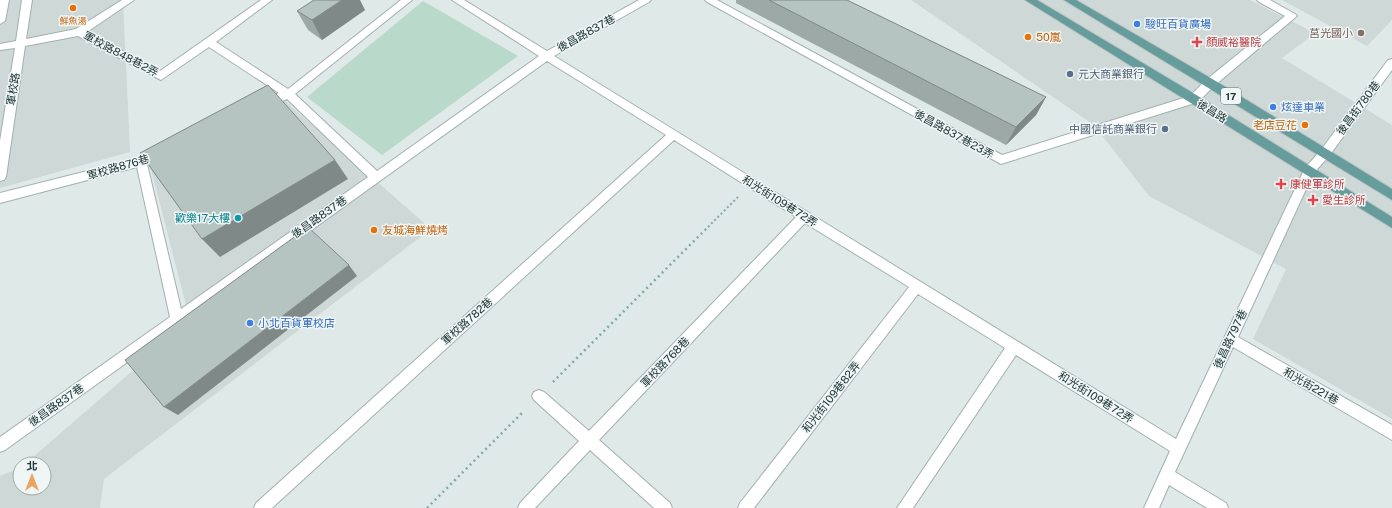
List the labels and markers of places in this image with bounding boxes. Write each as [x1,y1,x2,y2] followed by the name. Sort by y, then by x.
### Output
[68,3,78,13] marker: 鮮魚湯
[59,15,87,26] place label: 鮮魚湯
[1145,18,1211,30] place label: 駿旺百貨廣場
[1132,19,1142,29] marker: 駿旺百貨廣場
[1309,27,1353,39] place label: 莒光國小
[1356,28,1366,38] marker: 莒光國小
[1036,31,1061,43] place label: 50嵐
[1023,32,1033,42] marker: 50嵐
[1191,36,1203,48] marker: 顏威裕醫院
[1206,36,1261,48] place label: 顏威裕醫院
[1078,68,1144,80] place label: 元大商業銀行
[1065,69,1075,79] marker: 元大商業銀行
[1281,101,1325,113] place label: 炫達車業
[1268,102,1278,112] marker: 炫達車業
[1253,119,1297,131] place label: 老店豆花
[1300,120,1310,130] marker: 老店豆花
[1069,123,1157,135] place label: 中國信託商業銀行
[1160,124,1170,134] marker: 中國信託商業銀行
[1275,178,1287,190] marker: 康健軍診所
[1290,178,1345,190] place label: 康健軍診所
[1307,194,1319,206] marker: 愛生診所
[1322,194,1366,206] place label: 愛生診所
[175,212,230,224] place label: 歡樂17大樓
[233,213,243,223] marker: 歡樂17大樓
[382,224,448,236] place label: 友城海鮮燒烤
[369,225,379,235] marker: 友城海鮮燒烤
[258,317,335,329] place label: 小北百貨軍校店
[245,318,255,328] marker: 小北百貨軍校店

